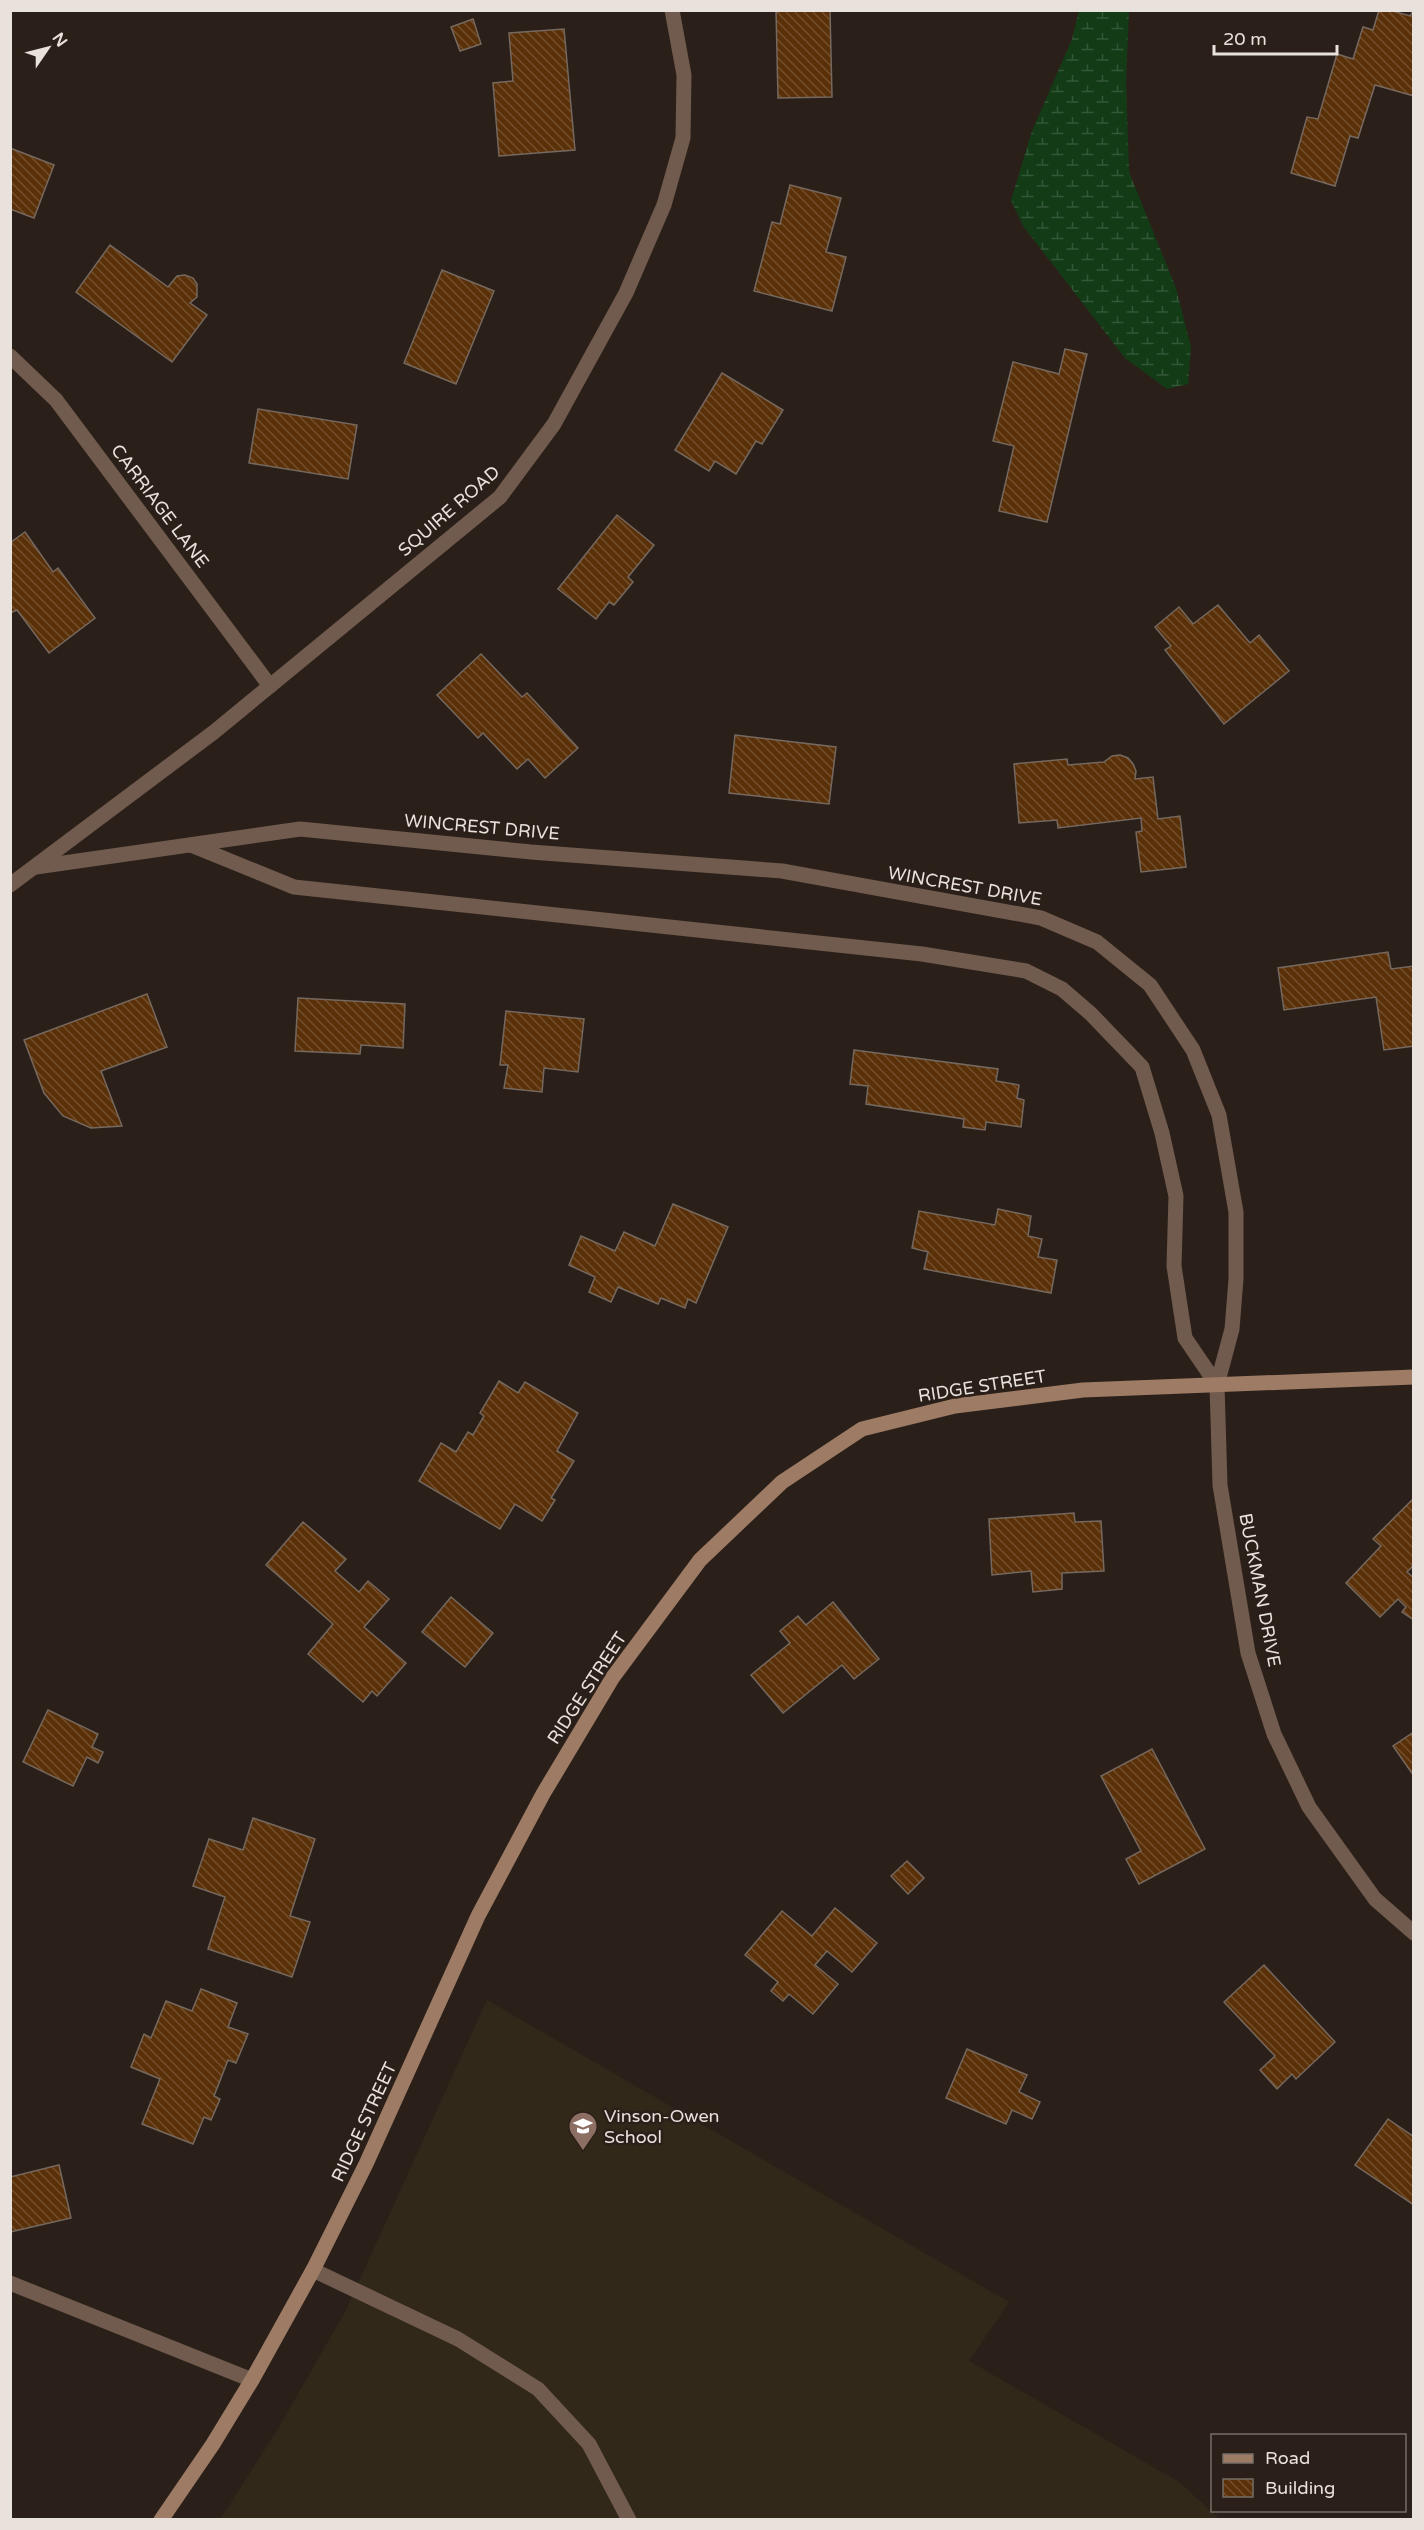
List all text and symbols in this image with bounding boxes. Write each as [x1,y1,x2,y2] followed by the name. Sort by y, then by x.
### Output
[18,18,78,78] north arrow
[1214,18,1337,56] scale bar
[1223,28,1267,50] text: 20 m
[48,29,71,51] text: N
[106,440,214,572] street label: CARRIAGE LANE
[394,461,504,561] street label: SQUIRE ROAD
[403,809,561,845] street label: WINCREST DRIVE
[886,862,1044,910] street label: WINCREST DRIVE
[916,1365,1048,1407] street label: RIDGE STREET
[1234,1511,1286,1669] street label: BUCKMAN DRIVE
[543,1628,631,1748] street label: RIDGE STREET
[327,2059,401,2185] street label: RIDGE STREET
[604,2105,720,2148] place label: Vinson-Owen School
[567,2110,599,2152] school or university icon: Vinson-Owen School
[1211,2434,1406,2512] legend
[1265,2447,1310,2469] text: Road
[1265,2477,1335,2499] text: Building

